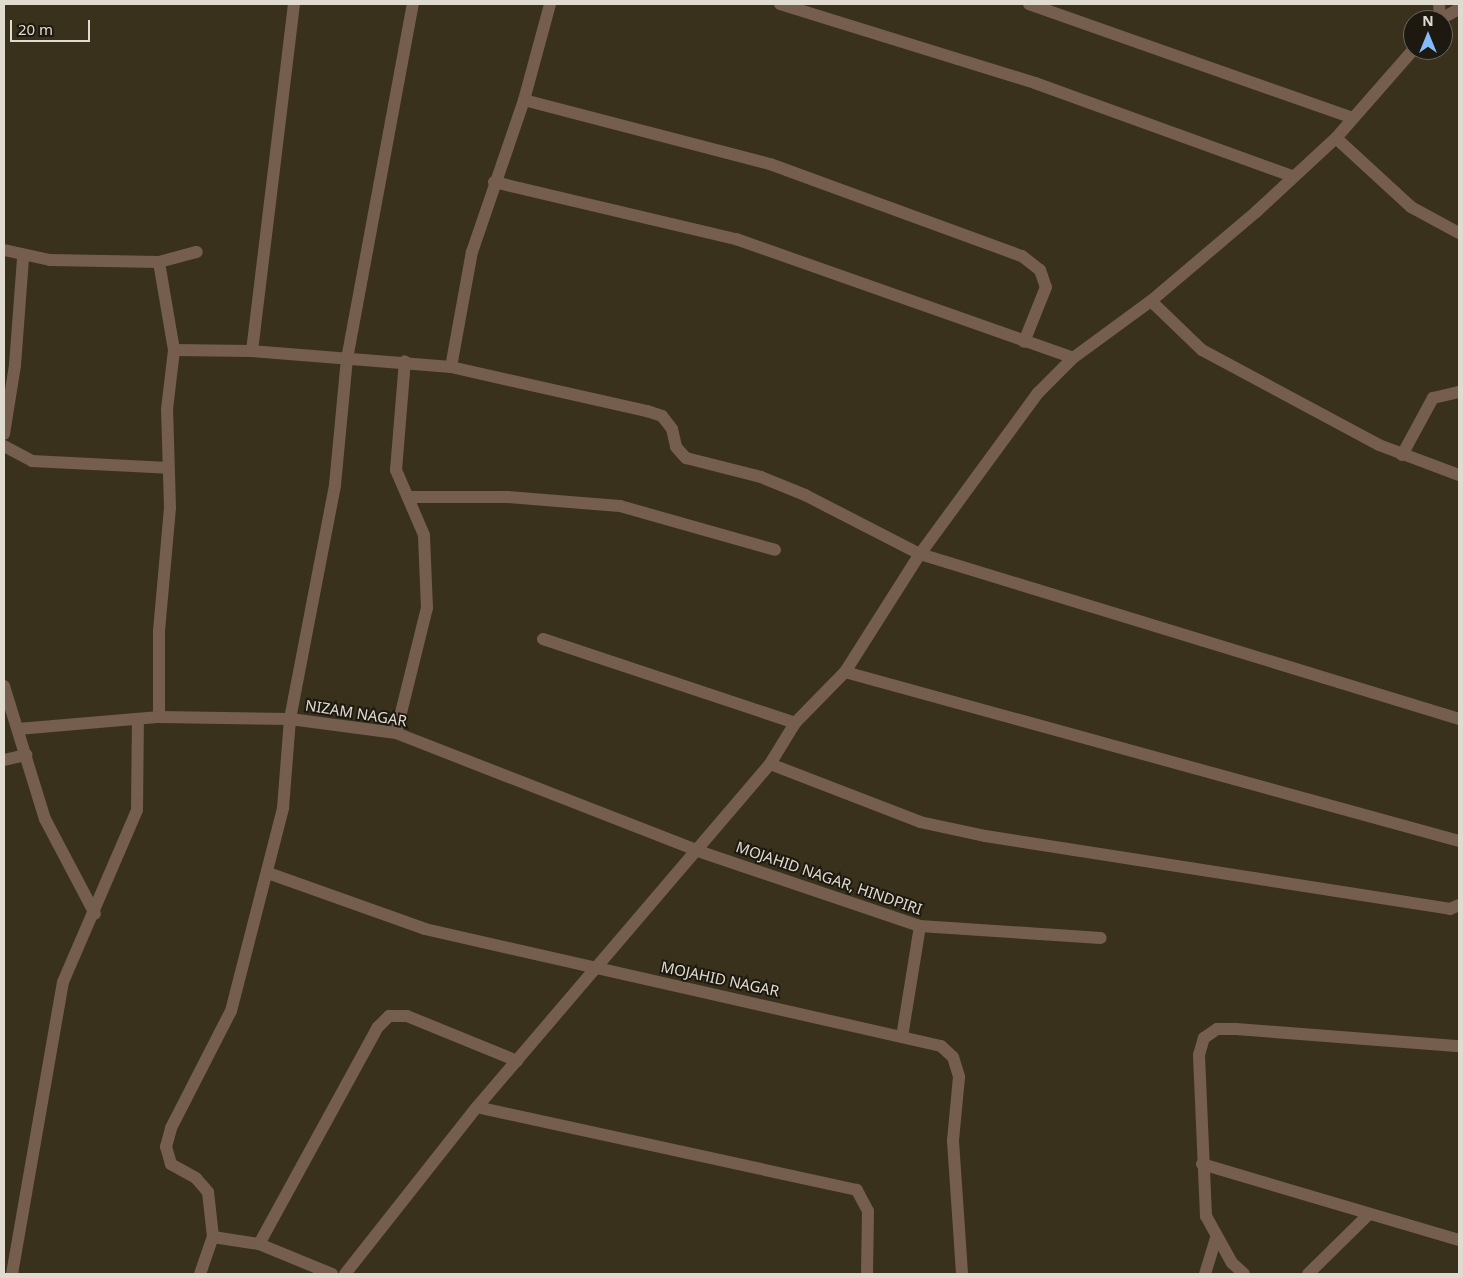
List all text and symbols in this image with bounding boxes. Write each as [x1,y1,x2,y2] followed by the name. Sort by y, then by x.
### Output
[12,10,92,42] scale bar
[1403,10,1453,60] north arrow
[1422,11,1434,30] text: N
[18,19,53,39] text: 20 m
[304,696,408,730] street label: NIZAM NAGAR
[734,838,924,918] street label: MOJAHID NAGAR, HINDPIRI
[659,958,781,1000] street label: MOJAHID NAGAR

